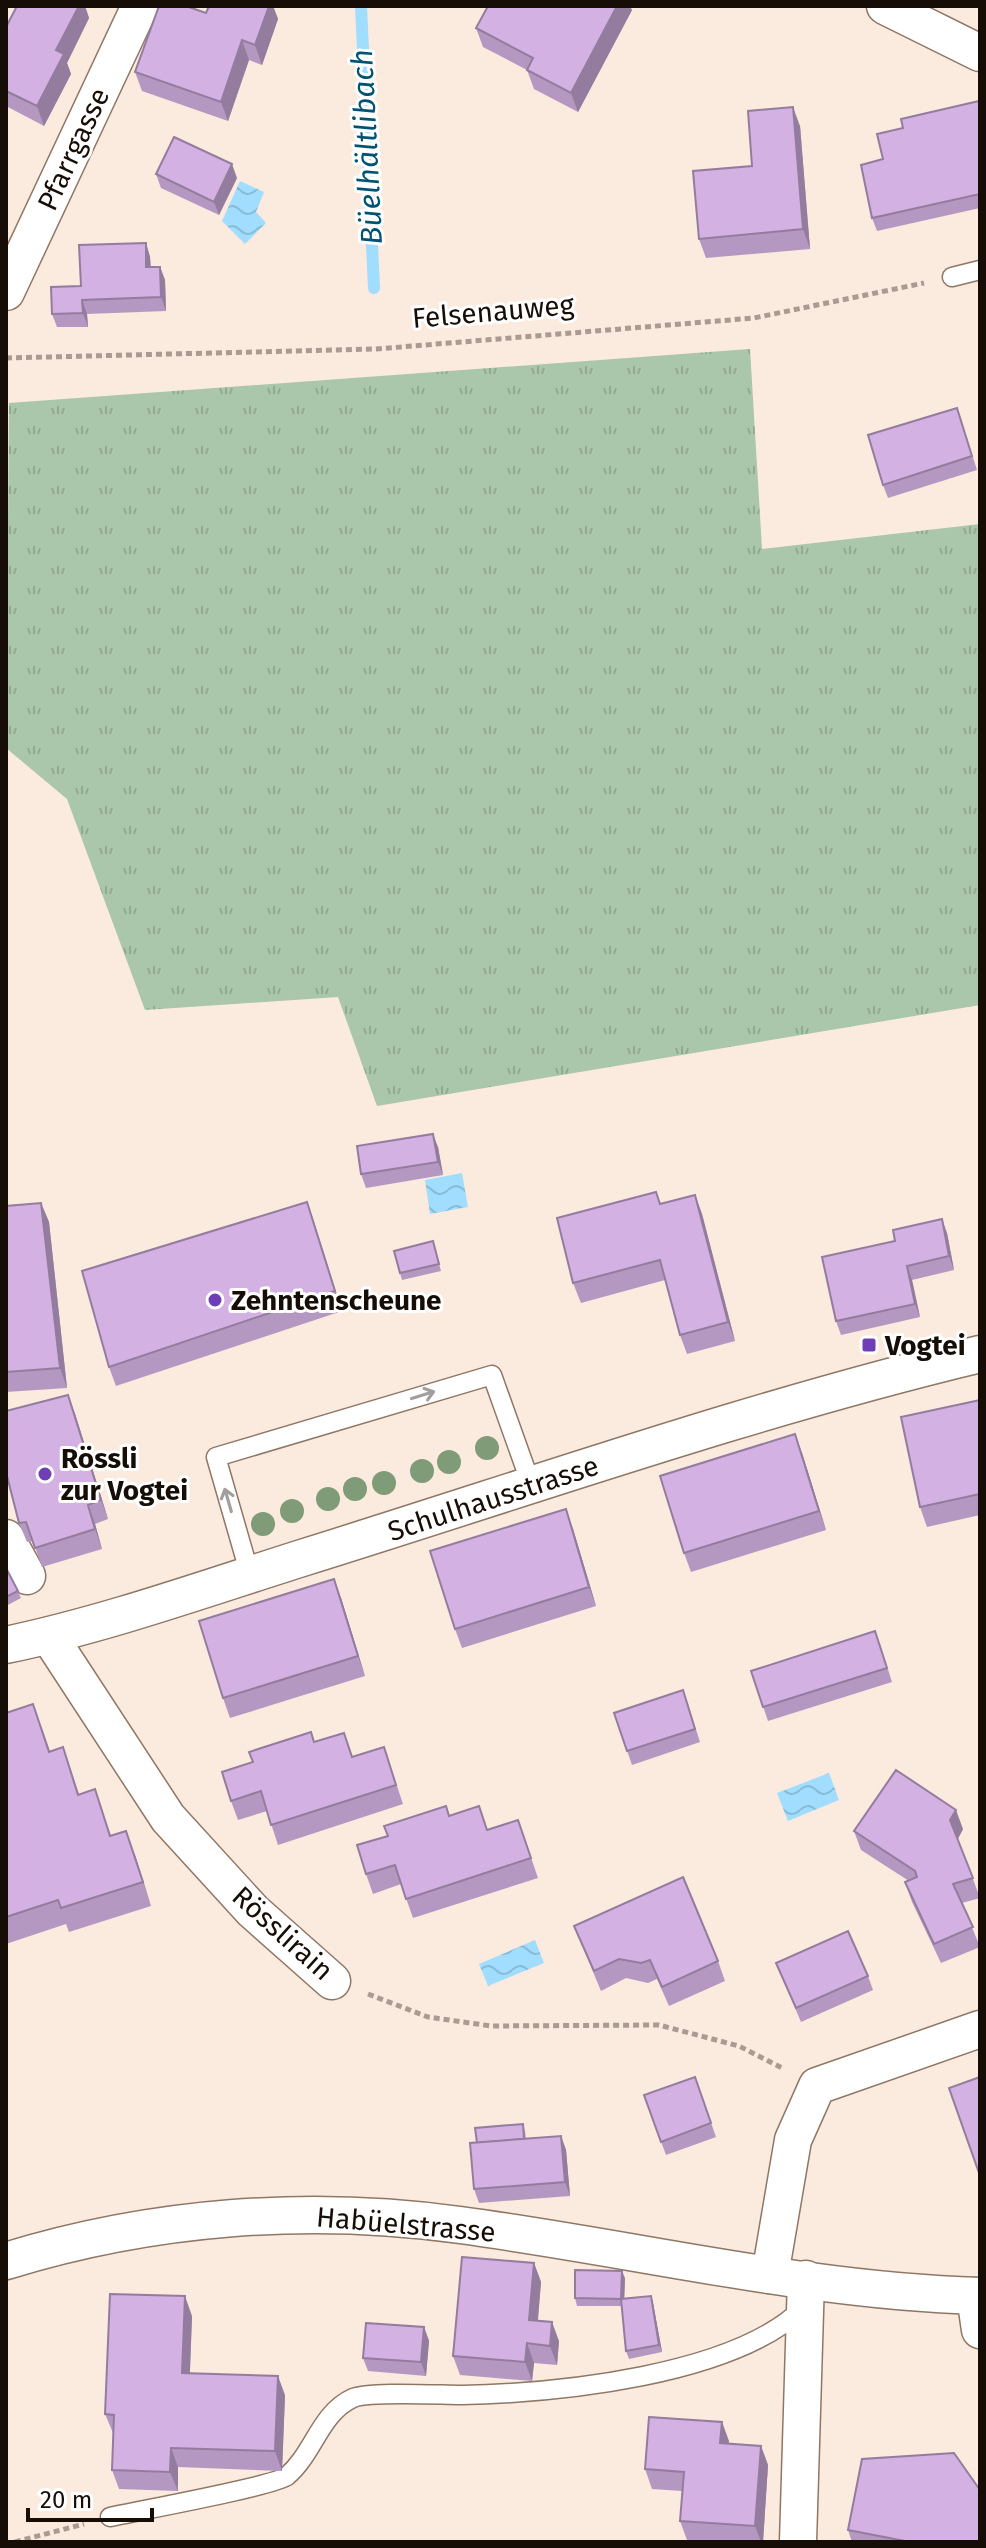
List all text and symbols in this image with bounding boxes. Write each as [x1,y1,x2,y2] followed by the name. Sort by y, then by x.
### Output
[344,48,390,246] water label: Büelhältlibach
[31,83,116,216] street label: Pfarrgasse
[411,288,576,335] street label: Felsenauweg
[231,1284,442,1317] place label: Zehntenscheune
[206,1291,224,1309] marker: Zehntenscheune
[884,1329,966,1362] place label: Vogtei
[860,1336,878,1354] marker: Vogtei
[410,1387,435,1401] one-way arrow
[61,1442,188,1507] place label: Rössli zur Vogtei
[384,1449,603,1548] street label: Schulhausstrasse
[36,1465,54,1483] marker: Rössli zur Vogtei
[220,1487,235,1513] one-way arrow
[225,1880,340,1987] street label: Rösslirain
[315,2200,497,2249] street label: Habüelstrasse
[28,2472,152,2522] scale bar
[40,2486,92,2514] text: 20 m

